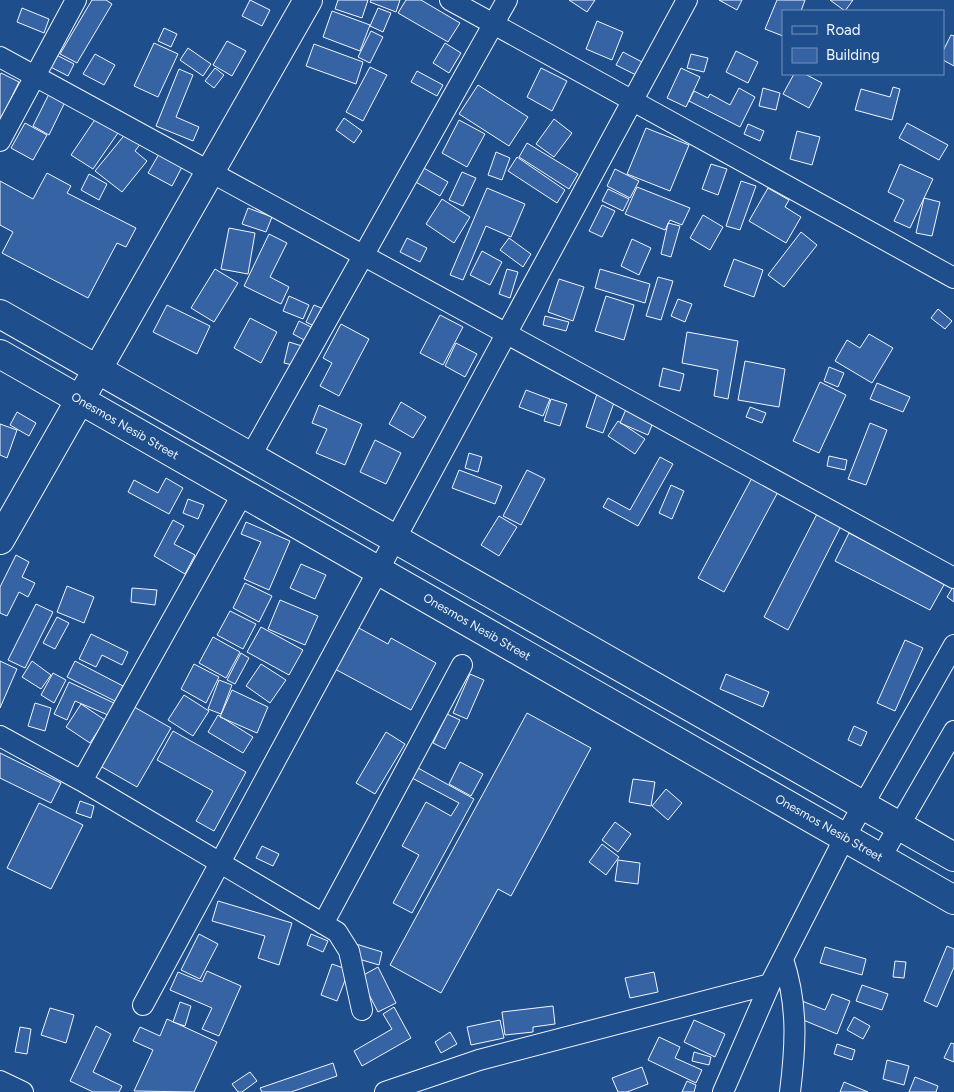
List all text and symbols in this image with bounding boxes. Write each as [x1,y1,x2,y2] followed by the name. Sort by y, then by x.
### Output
[782,10,944,75] legend
[826,21,861,39] text: Road
[826,46,880,64] text: Building
[69,390,182,463] street label: Onesmos Nesib Street
[421,591,534,664] street label: Onesmos Nesib Street
[773,792,886,865] street label: Onesmos Nesib Street

